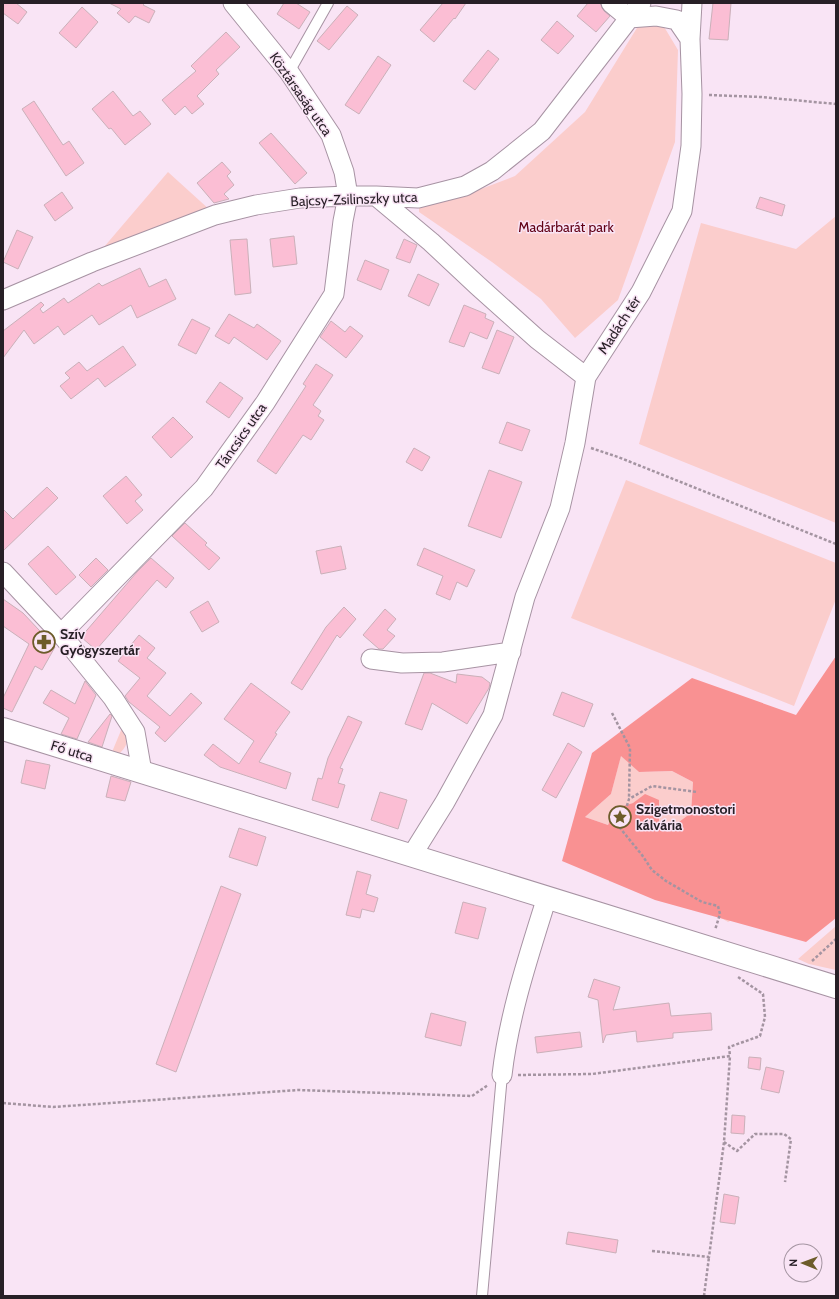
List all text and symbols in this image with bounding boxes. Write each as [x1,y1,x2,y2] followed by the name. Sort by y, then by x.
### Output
[266,49,337,139] street label: Köztársaság utca
[290,188,418,210] street label: Bajcsy-Zsilinszky utca
[518,218,614,236] park label: Madárbarát park
[594,292,645,358] street label: Madách tér
[212,399,271,473] street label: Táncsics utca
[60,625,140,659] place label: Szív Gyógyszertár
[31,629,57,655] pharmacy icon: Szív Gyógyszertár
[49,736,96,766] street label: Fő utca
[636,800,735,834] place label: Szigetmonostori kálvária
[607,804,633,830] place icon: Szigetmonostori kálvária
[783,1243,823,1283] north arrow
[786,1259,800,1267] text: N

